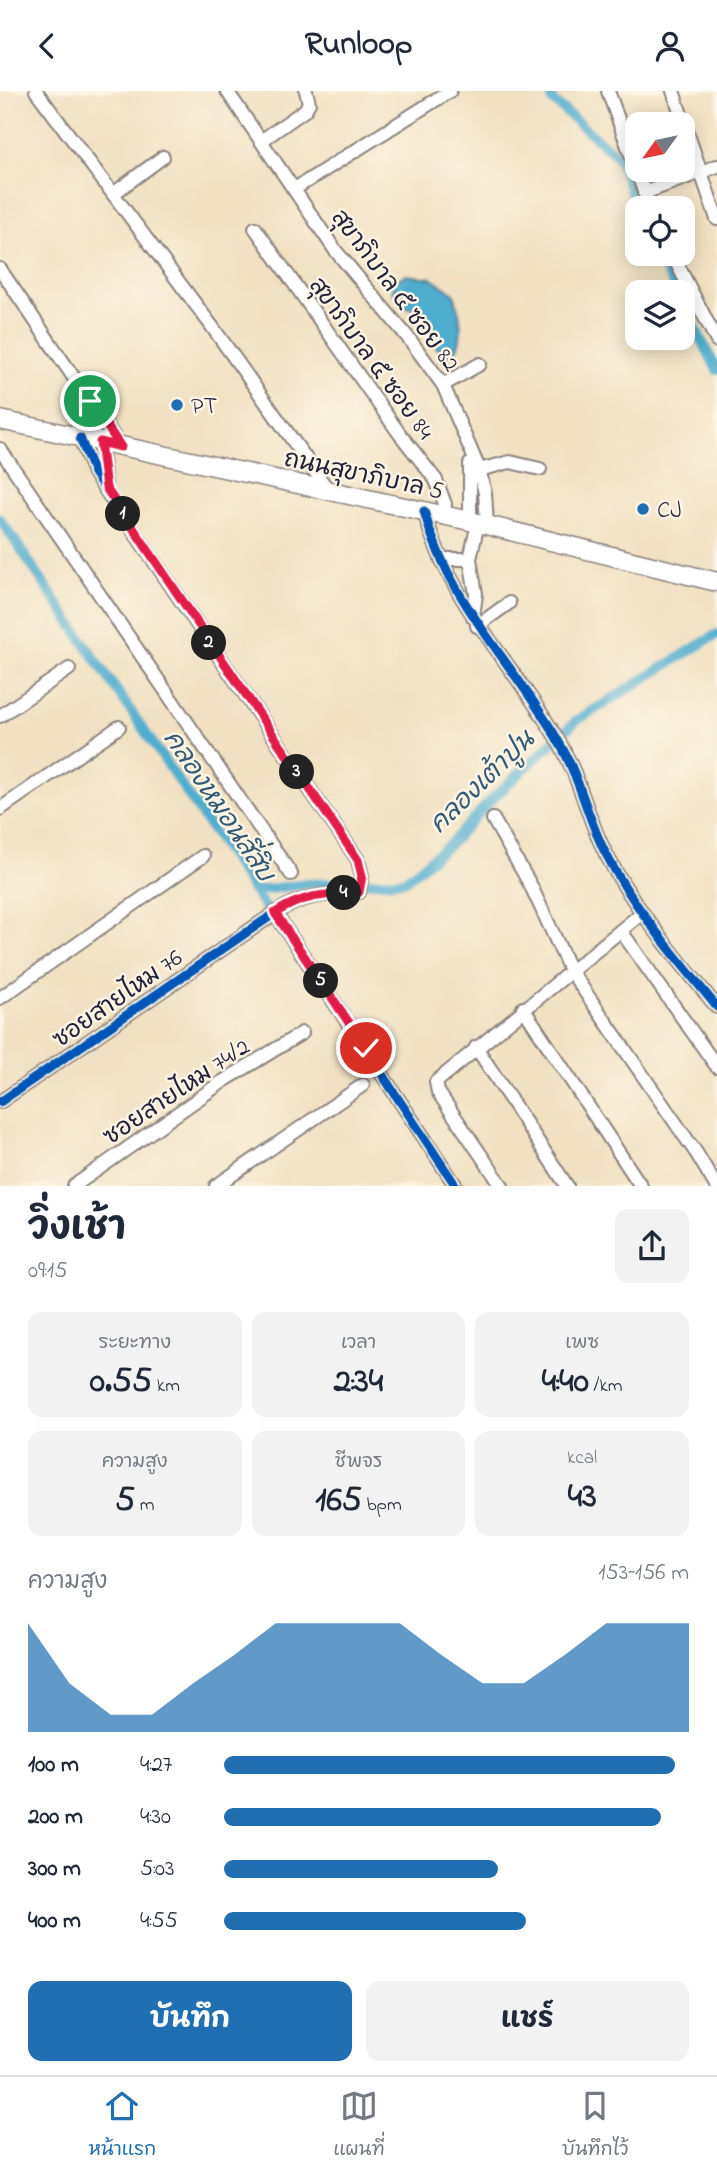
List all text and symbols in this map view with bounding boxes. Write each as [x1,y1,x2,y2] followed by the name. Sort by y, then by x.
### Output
[305,22,412,69] text: Runloop
[28,27,66,65] icon: back
[651,27,689,65] icon: person
[625,112,695,182] north arrow
[625,112,695,350] map controls
[625,196,695,266] button: locate
[321,203,467,380] street label: สุขาภิบาล ๕ ซอย 82
[299,271,441,448] street label: สุขาภิบาล ๕ ซอย 84
[625,280,695,350] button: layers
[60,371,120,431] pin
[71,382,109,420] icon: arrive
[191,390,217,425] place label: PT
[169,397,185,413] marker: PT
[281,442,447,510] street label: ถนนสุขาภิบาล 5
[657,494,682,529] place label: CJ
[106,497,140,531] pin: 1
[119,500,126,527] text: 1
[635,501,651,517] marker: CJ
[192,625,227,661] pin: 2
[204,629,213,656] text: 2
[153,719,290,892] water label: คลองหมอนสี่สิบ
[422,722,546,843] water label: คลองเต้าปูน
[280,755,314,789] pin: 3
[293,758,300,785] text: 3
[326,875,362,911] pin: 4
[340,879,347,906] text: 4
[46,941,191,1058] street label: ซอยสายไหม 76
[304,963,338,999] pin: 5
[315,967,326,994] text: 5
[336,1018,396,1078] pin
[347,1029,385,1067] icon: check
[96,1030,258,1155] street label: ซอยสายไหม 74/2
[28,1201,126,1257] text: วิ่งเช้า
[615,1209,689,1283] button: share
[28,1255,67,1288] text: 09:15
[99,1330,171,1357] text: ระยะทาง
[341,1330,376,1357] text: เวลา
[565,1330,599,1357] text: เพซ
[90,1357,152,1408] text: 0.55
[334,1357,383,1408] text: 2:34
[542,1357,589,1408] text: 4:40
[152,1373,180,1400] text: km
[589,1373,622,1400] text: /km
[567,1445,597,1472] text: kcal
[102,1449,168,1476] text: ความสูง
[335,1449,382,1476] text: ชีพจร
[568,1472,597,1523] text: 43
[115,1476,135,1527] text: 5
[315,1476,362,1527] text: 165
[135,1492,155,1519] text: m
[362,1492,402,1519] text: bpm
[598,1557,689,1590] text: 153–156 m
[28,1566,107,1599] text: ความสูง
[28,1749,79,1782] text: 100 m
[140,1749,172,1782] text: 4:27
[28,1801,83,1834] text: 200 m
[140,1801,171,1834] text: 4:30
[28,1853,81,1886] text: 300 m
[140,1853,175,1886] text: 5:03
[28,1905,81,1938] text: 400 m
[140,1905,178,1938] text: 4:55
[28,1981,352,2061] button: บันทึก
[366,1981,689,2061] button: แชร์
[89,2087,156,2164] tab: หน้าแรก
[333,2087,385,2164] tab: แผนที่
[562,2087,628,2164] tab: บันทึกไว้

